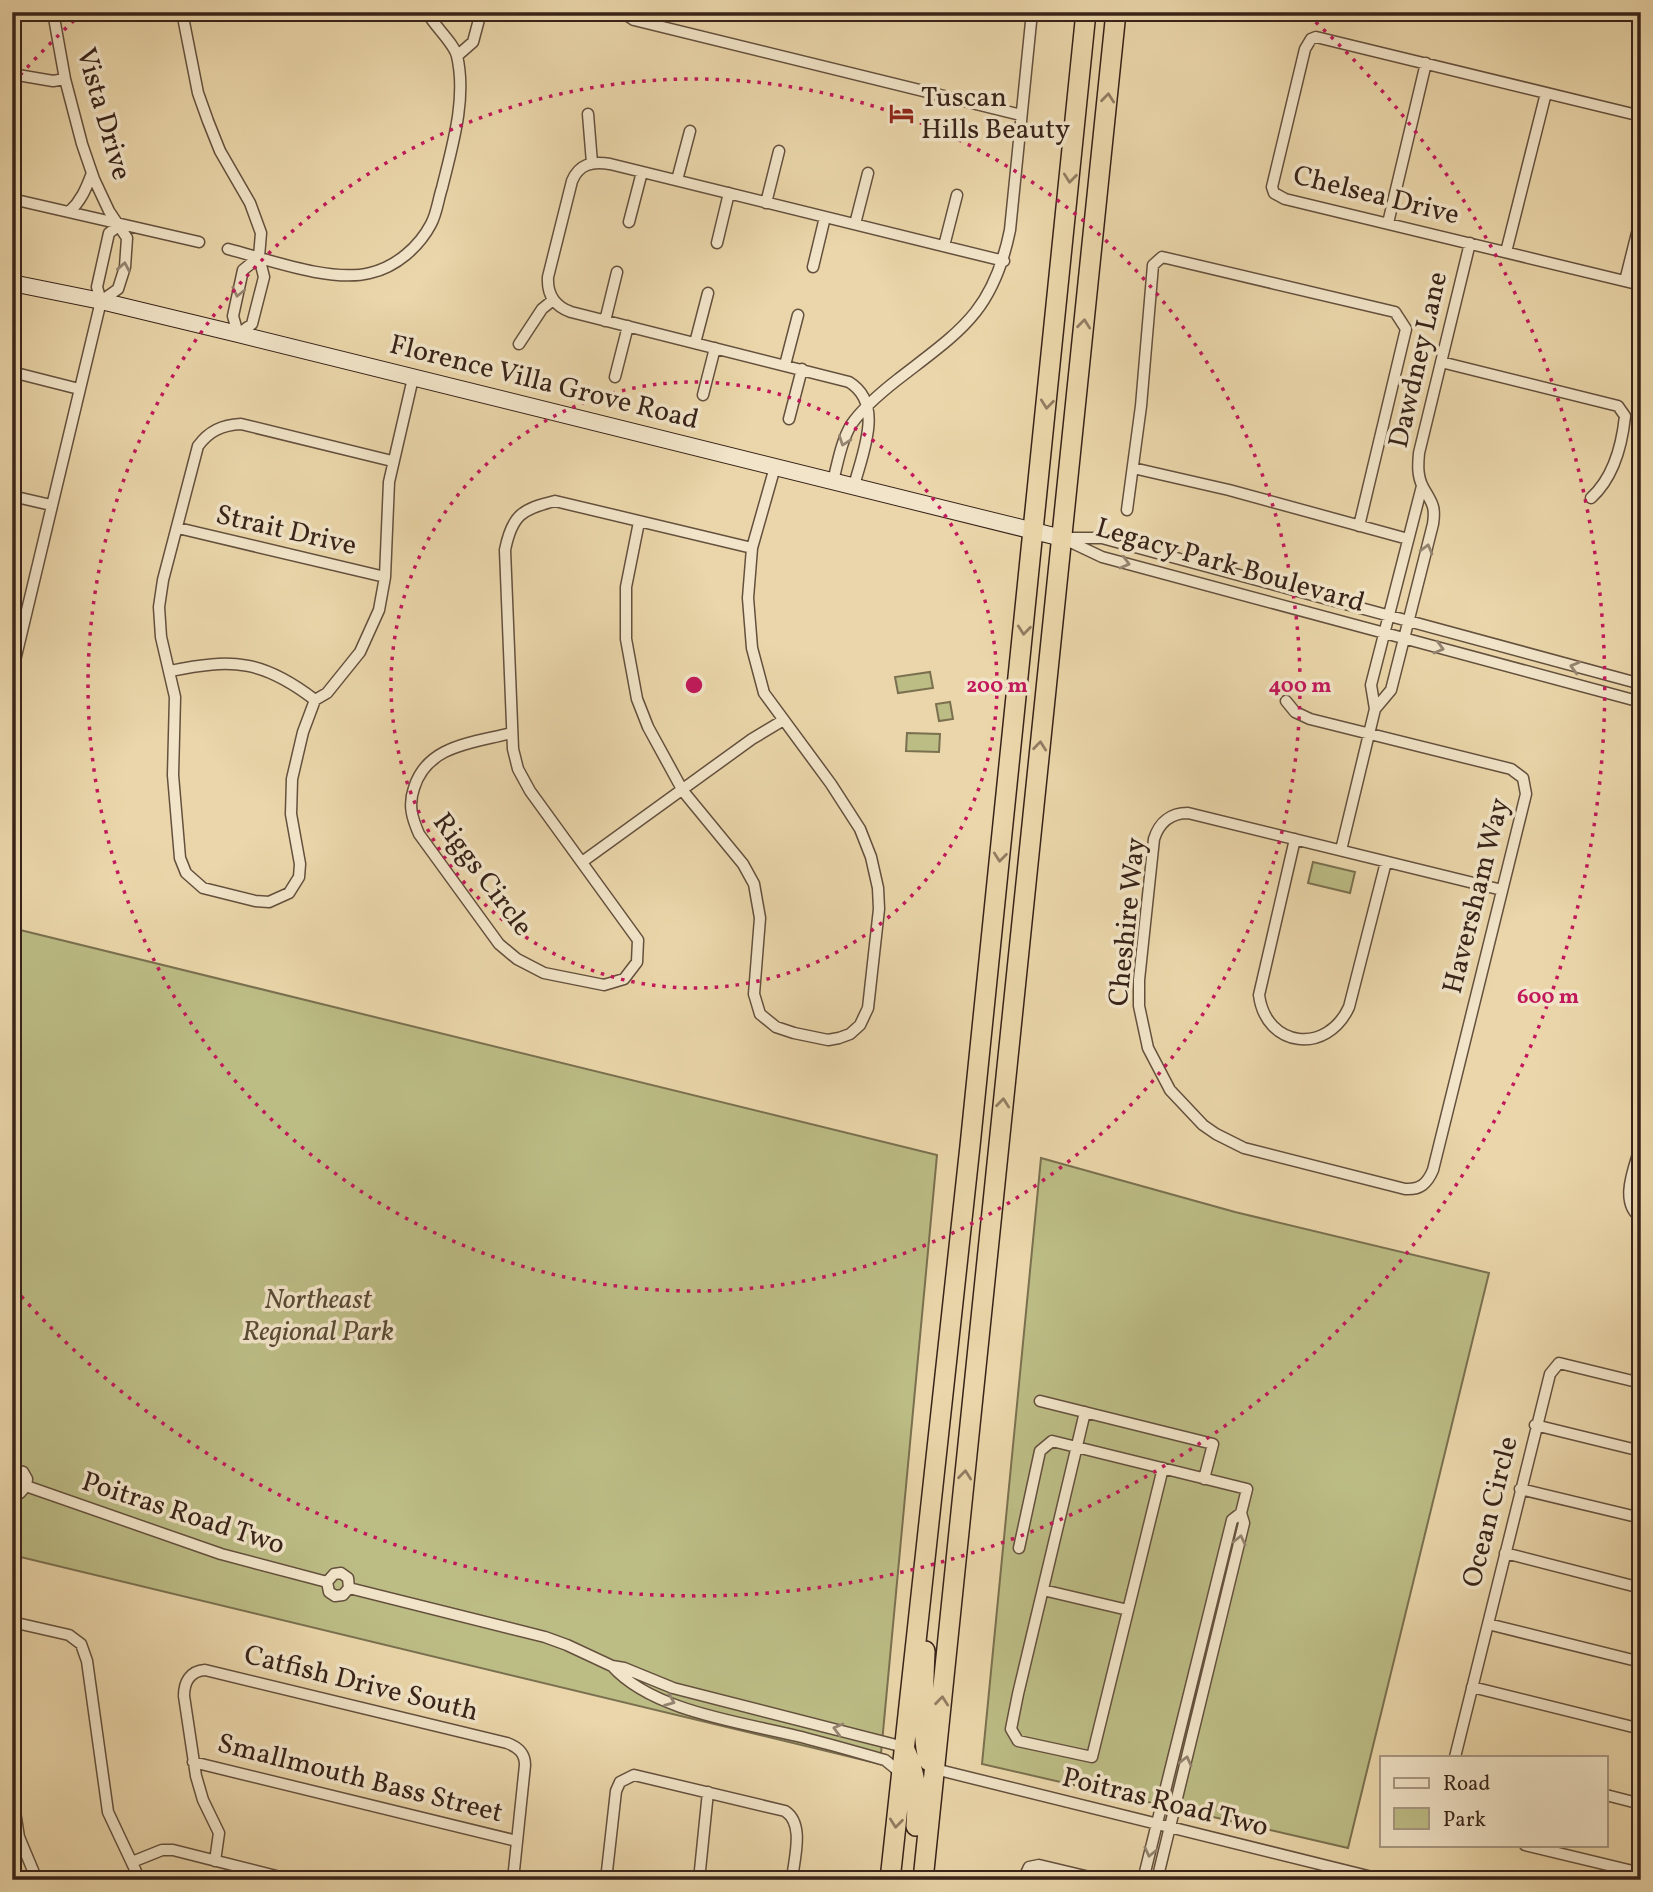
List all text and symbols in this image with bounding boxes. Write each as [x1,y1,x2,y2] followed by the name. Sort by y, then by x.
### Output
[66,43,140,185] street label: Vista Drive
[921,79,1070,150] place label: Tuscan Hills Beauty
[1100,92,1115,104] one-way arrow
[887,100,915,128] hotel icon: Tuscan Hills Beauty
[1289,157,1463,235] street label: Chelsea Drive
[1062,172,1077,183] one-way arrow
[116,261,131,273] one-way arrow
[1380,268,1458,452] street label: Dawdney Lane
[232,286,246,298] one-way arrow
[1076,318,1091,329] one-way arrow
[385,326,703,440] street label: Florence Villa Grove Road
[1040,399,1055,410] one-way arrow
[839,434,853,446] one-way arrow
[212,496,360,566] street label: Strait Drive
[1091,509,1369,623] street label: Legacy Park Boulevard
[1419,543,1433,555] one-way arrow
[1119,555,1131,570] one-way arrow
[1016,625,1031,636] one-way arrow
[1433,640,1445,654] one-way arrow
[1569,660,1581,675] one-way arrow
[966,672,1028,701] text: 200 m
[1269,672,1331,701] text: 400 m
[682,673,706,697] centre of rings
[1032,740,1047,751] one-way arrow
[1434,794,1520,998] street label: Haversham Way
[423,805,541,945] street label: Riggs Circle
[1100,836,1156,1008] street label: Cheshire Way
[993,851,1008,862] one-way arrow
[1517,983,1579,1012] text: 600 m
[995,1097,1010,1108] one-way arrow
[242,1281,394,1352] park label: Northeast Regional Park
[1453,1432,1529,1592] street label: Ocean Circle
[76,1463,290,1565] street label: Poitras Road Two
[957,1469,972,1481] one-way arrow
[1232,1534,1246,1546] one-way arrow
[240,1636,482,1732] street label: Catfish Drive South
[663,1693,675,1707] one-way arrow
[934,1696,949,1707] one-way arrow
[832,1723,844,1737] one-way arrow
[213,1725,507,1833] street label: Smallmouth Bass Street
[1178,1755,1192,1767] one-way arrow
[1380,1756,1608,1846] legend
[1058,1759,1272,1847] street label: Poitras Road Two
[1443,1770,1490,1799] text: Road
[1443,1806,1486,1835] text: Park
[888,1817,903,1829] one-way arrow
[1144,1846,1158,1858] one-way arrow

